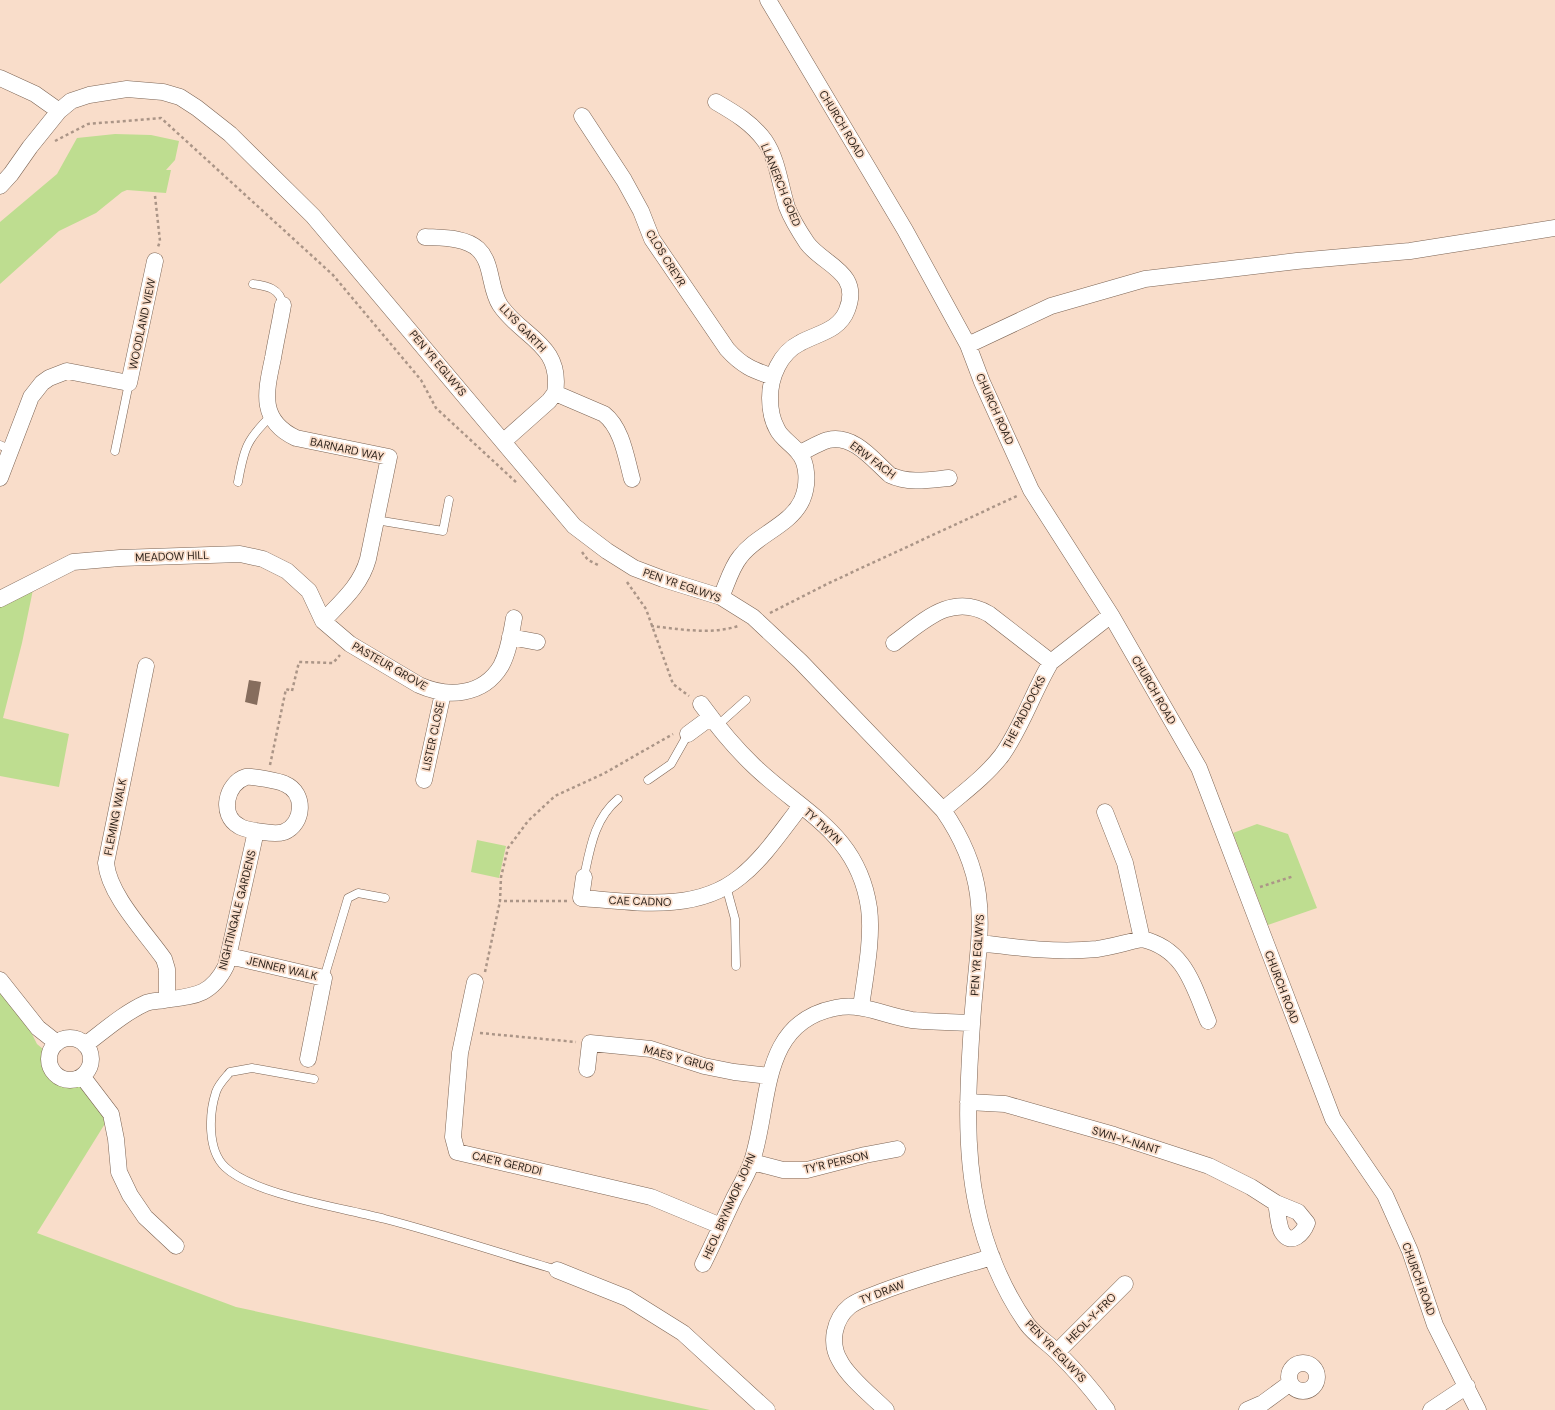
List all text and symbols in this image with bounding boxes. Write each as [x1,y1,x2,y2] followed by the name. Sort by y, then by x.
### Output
[816,87,868,161] street label: CHURCH ROAD
[758,141,804,229] street label: LLANERCH GOED
[643,227,689,289] street label: CLOS CREYR
[125,277,159,371] street label: WOODLAND VIEW
[497,301,549,355] street label: LLYS GARTH
[406,327,470,399] street label: PEN YR EGLWYS
[973,371,1017,447] street label: CHURCH ROAD
[309,434,386,464] street label: BARNARD WAY
[847,438,899,482] street label: ERW FACH
[135,548,209,564] street label: MEADOW HILL
[641,565,723,605] street label: PEN YR EGLWYS
[350,639,430,693] street label: PASTEUR GROVE
[1129,653,1179,727] street label: CHURCH ROAD
[1000,673,1048,751] street label: THE PADDOCKS
[419,700,447,772] street label: LISTER CLOSE
[101,777,129,857] street label: FLEMING WALK
[801,805,845,847] street label: TY TWYN
[215,849,259,971] street label: NIGHTINGALE GARDENS
[608,893,672,909] street label: CAE CADNO
[967,914,987,996] street label: PEN YR EGLWYS
[1262,949,1302,1026] street label: CHURCH ROAD
[245,953,319,983] street label: JENNER WALK
[643,1042,715,1074] street label: MAES Y GRUG
[1090,1123,1162,1157] street label: SWN-Y-NANT
[471,1148,543,1178] street label: CAE'R GERDDI
[802,1148,870,1176] street label: TY'R PERSON
[699,1151,759,1261] street label: HEOL BRYNMOR JOHN
[1399,1241,1439,1318] street label: CHURCH ROAD
[858,1277,907,1307] street label: TY DRAW
[1063,1290,1119,1346] street label: HEOL-Y-FRO
[1023,1317,1089,1385] street label: PEN YR EGLWYS

